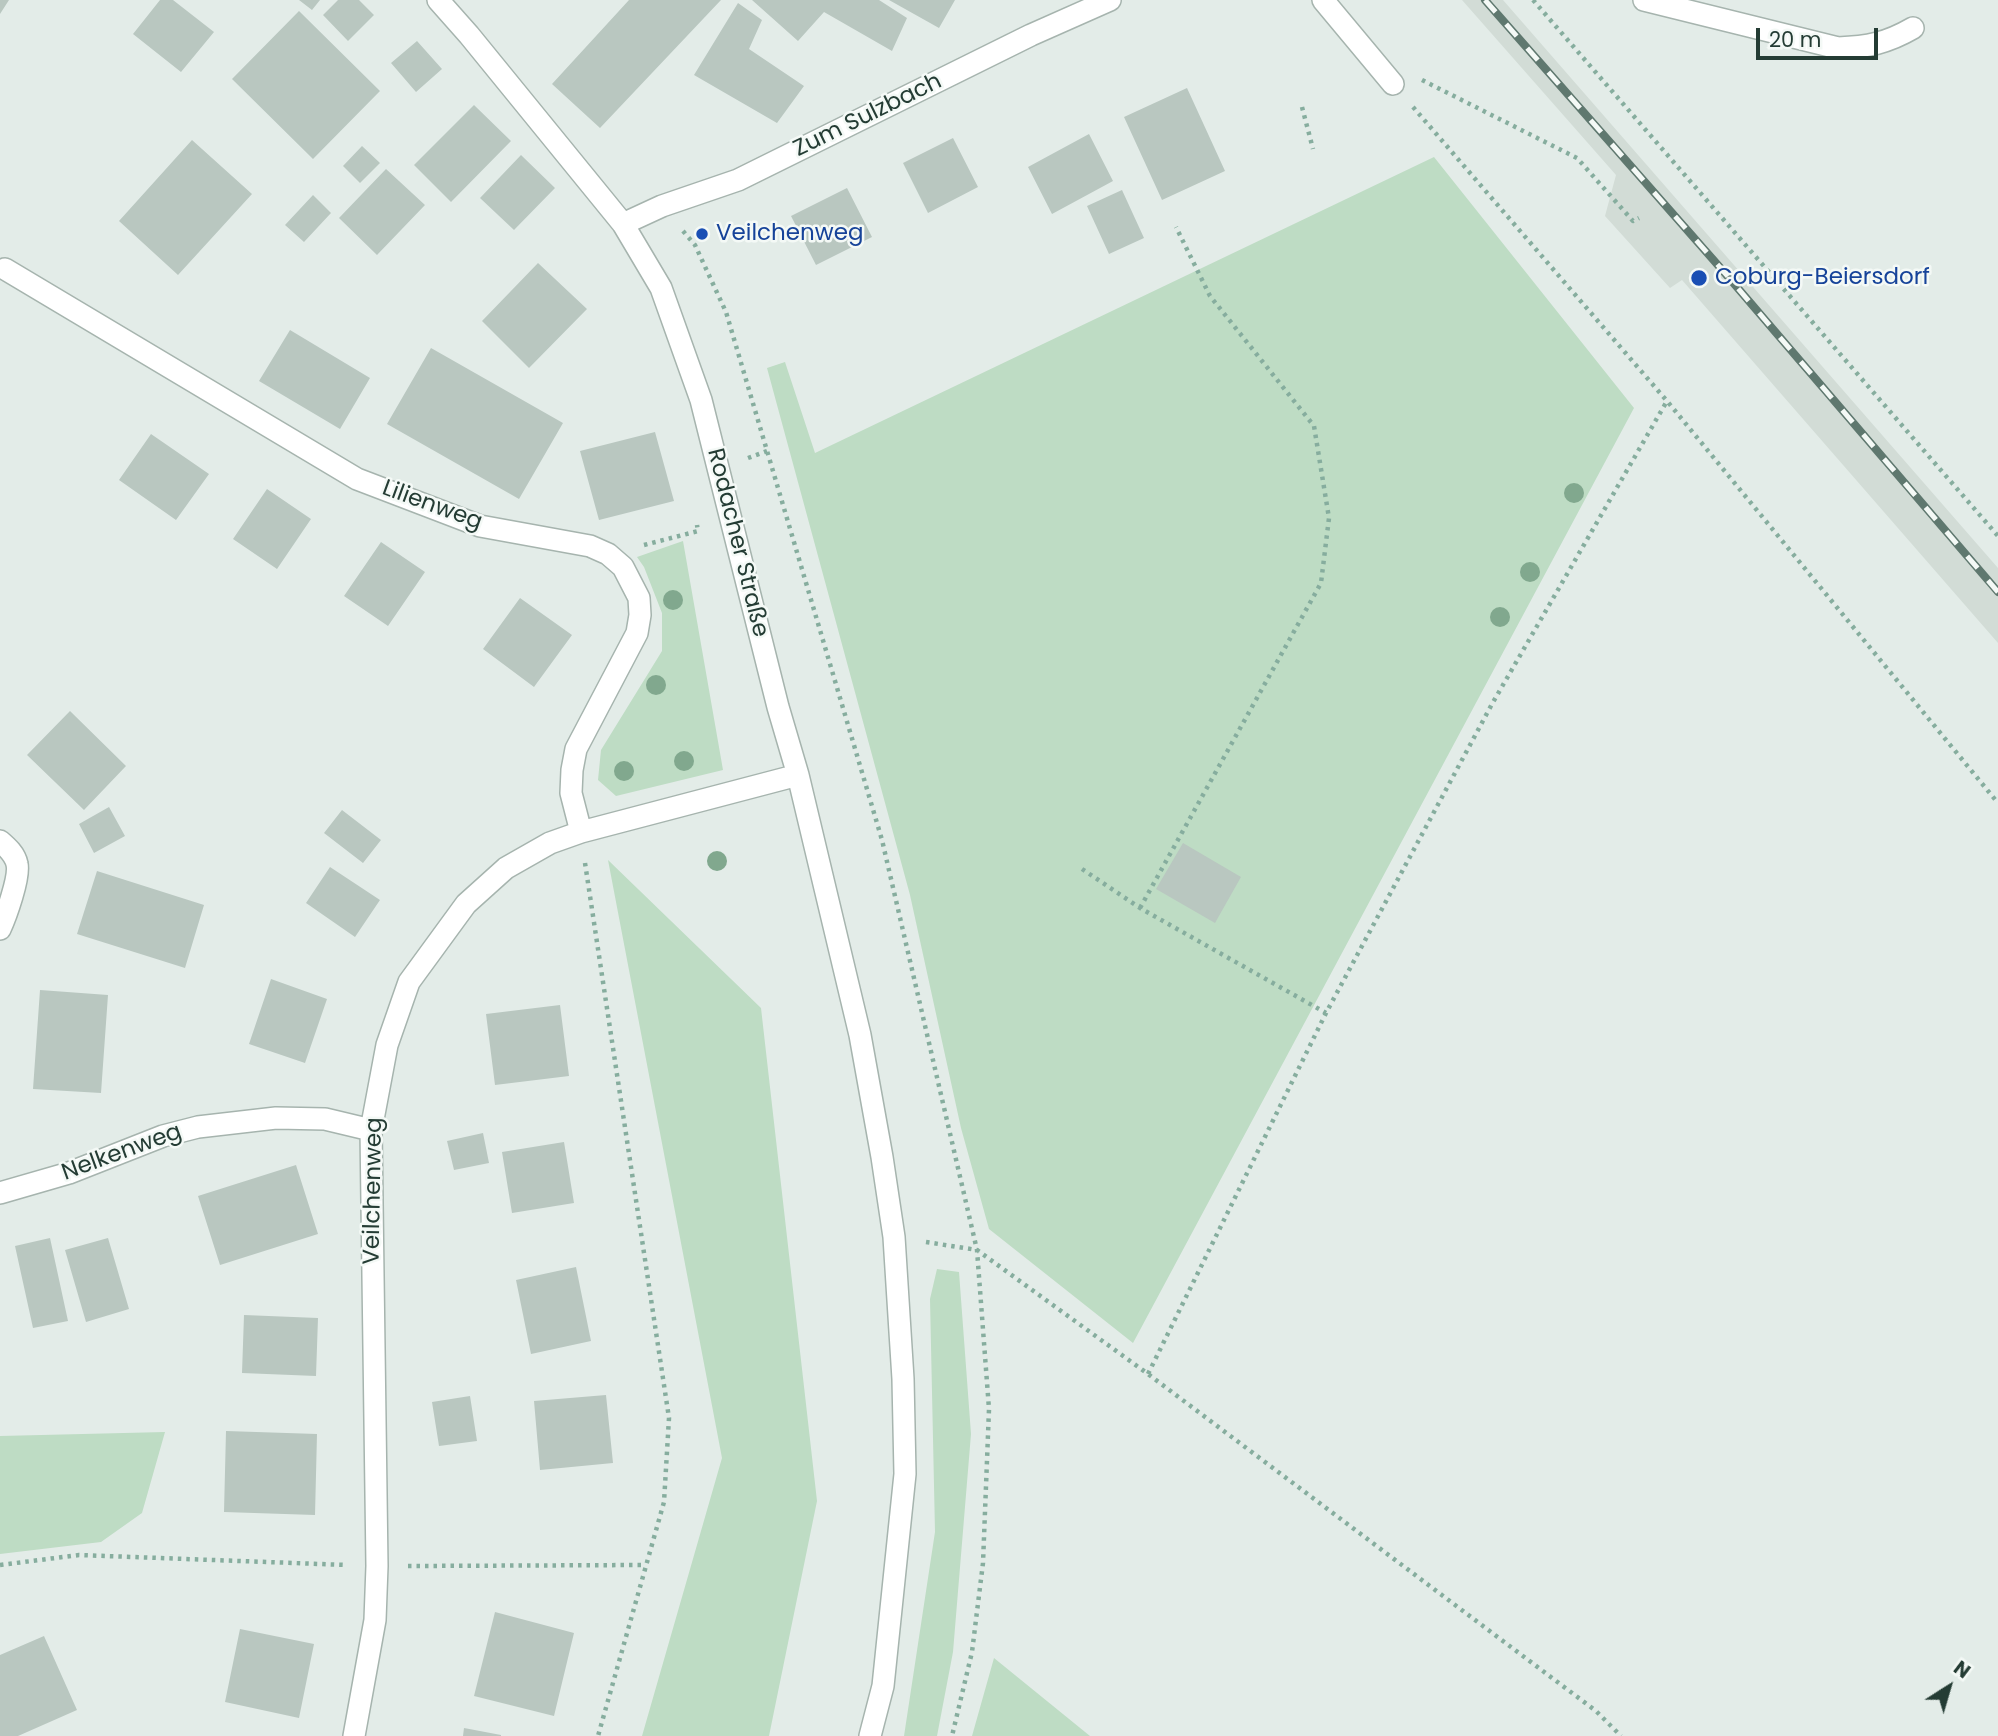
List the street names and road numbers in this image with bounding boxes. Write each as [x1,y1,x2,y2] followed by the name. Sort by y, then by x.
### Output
[790,68,946,164] street label: Zum Sulzbach
[700,446,774,640] street label: Rodacher Straße
[378,475,486,537] street label: Lilienweg
[359,1117,389,1265] street label: Veilchenweg
[58,1119,186,1187] street label: Nelkenweg

